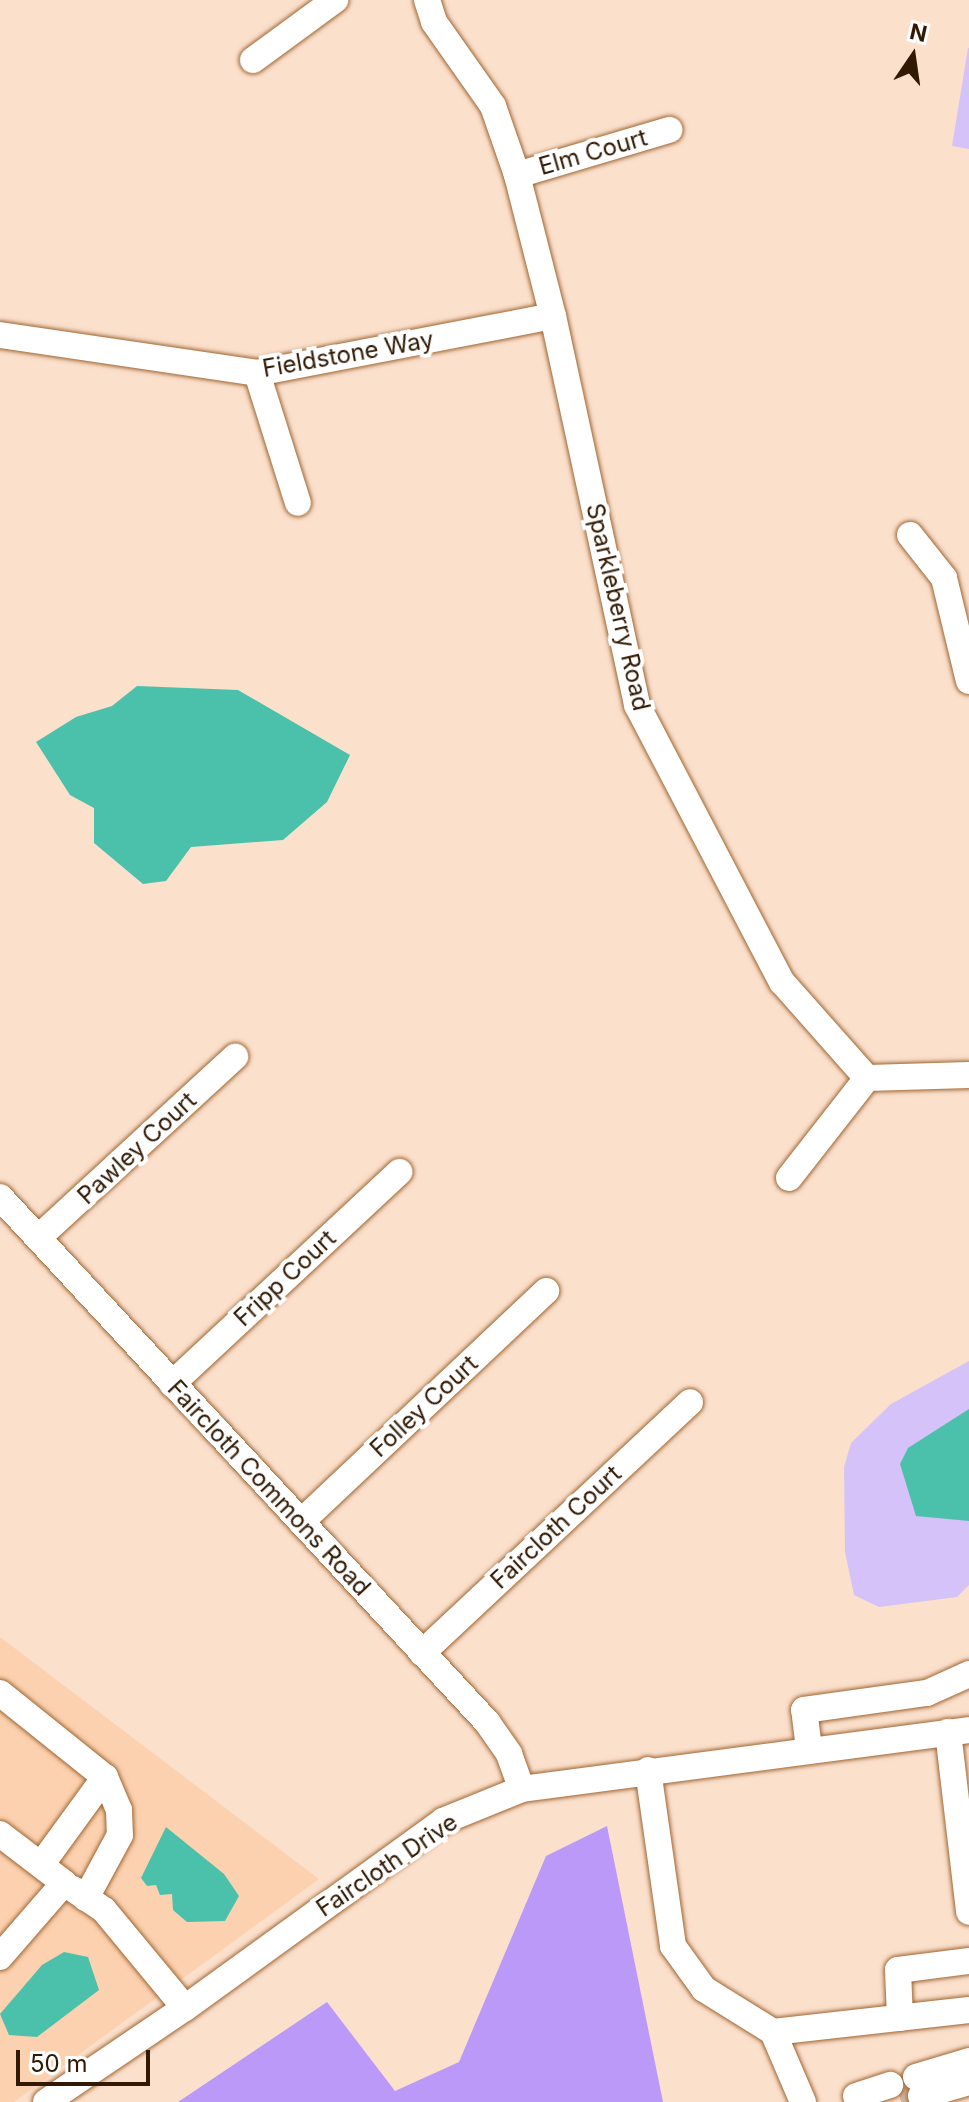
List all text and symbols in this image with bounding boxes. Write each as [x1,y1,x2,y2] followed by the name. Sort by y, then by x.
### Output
[873,16,953,96] north arrow
[907,18,929,47] text: N
[535,123,651,181] street label: Elm Court
[260,325,436,383] street label: Fieldstone Way
[580,501,656,713] street label: Sparkleberry Road
[72,1086,202,1210] street label: Pawley Court
[228,1224,342,1332] street label: Fripp Court
[364,1349,484,1463] street label: Folley Court
[162,1374,376,1602] street label: Faircloth Commons Road
[485,1459,627,1595] street label: Faircloth Court
[311,1807,463,1923] street label: Faircloth Drive
[20,2034,154,2084] scale bar
[30,2049,88,2078] text: 50 m

